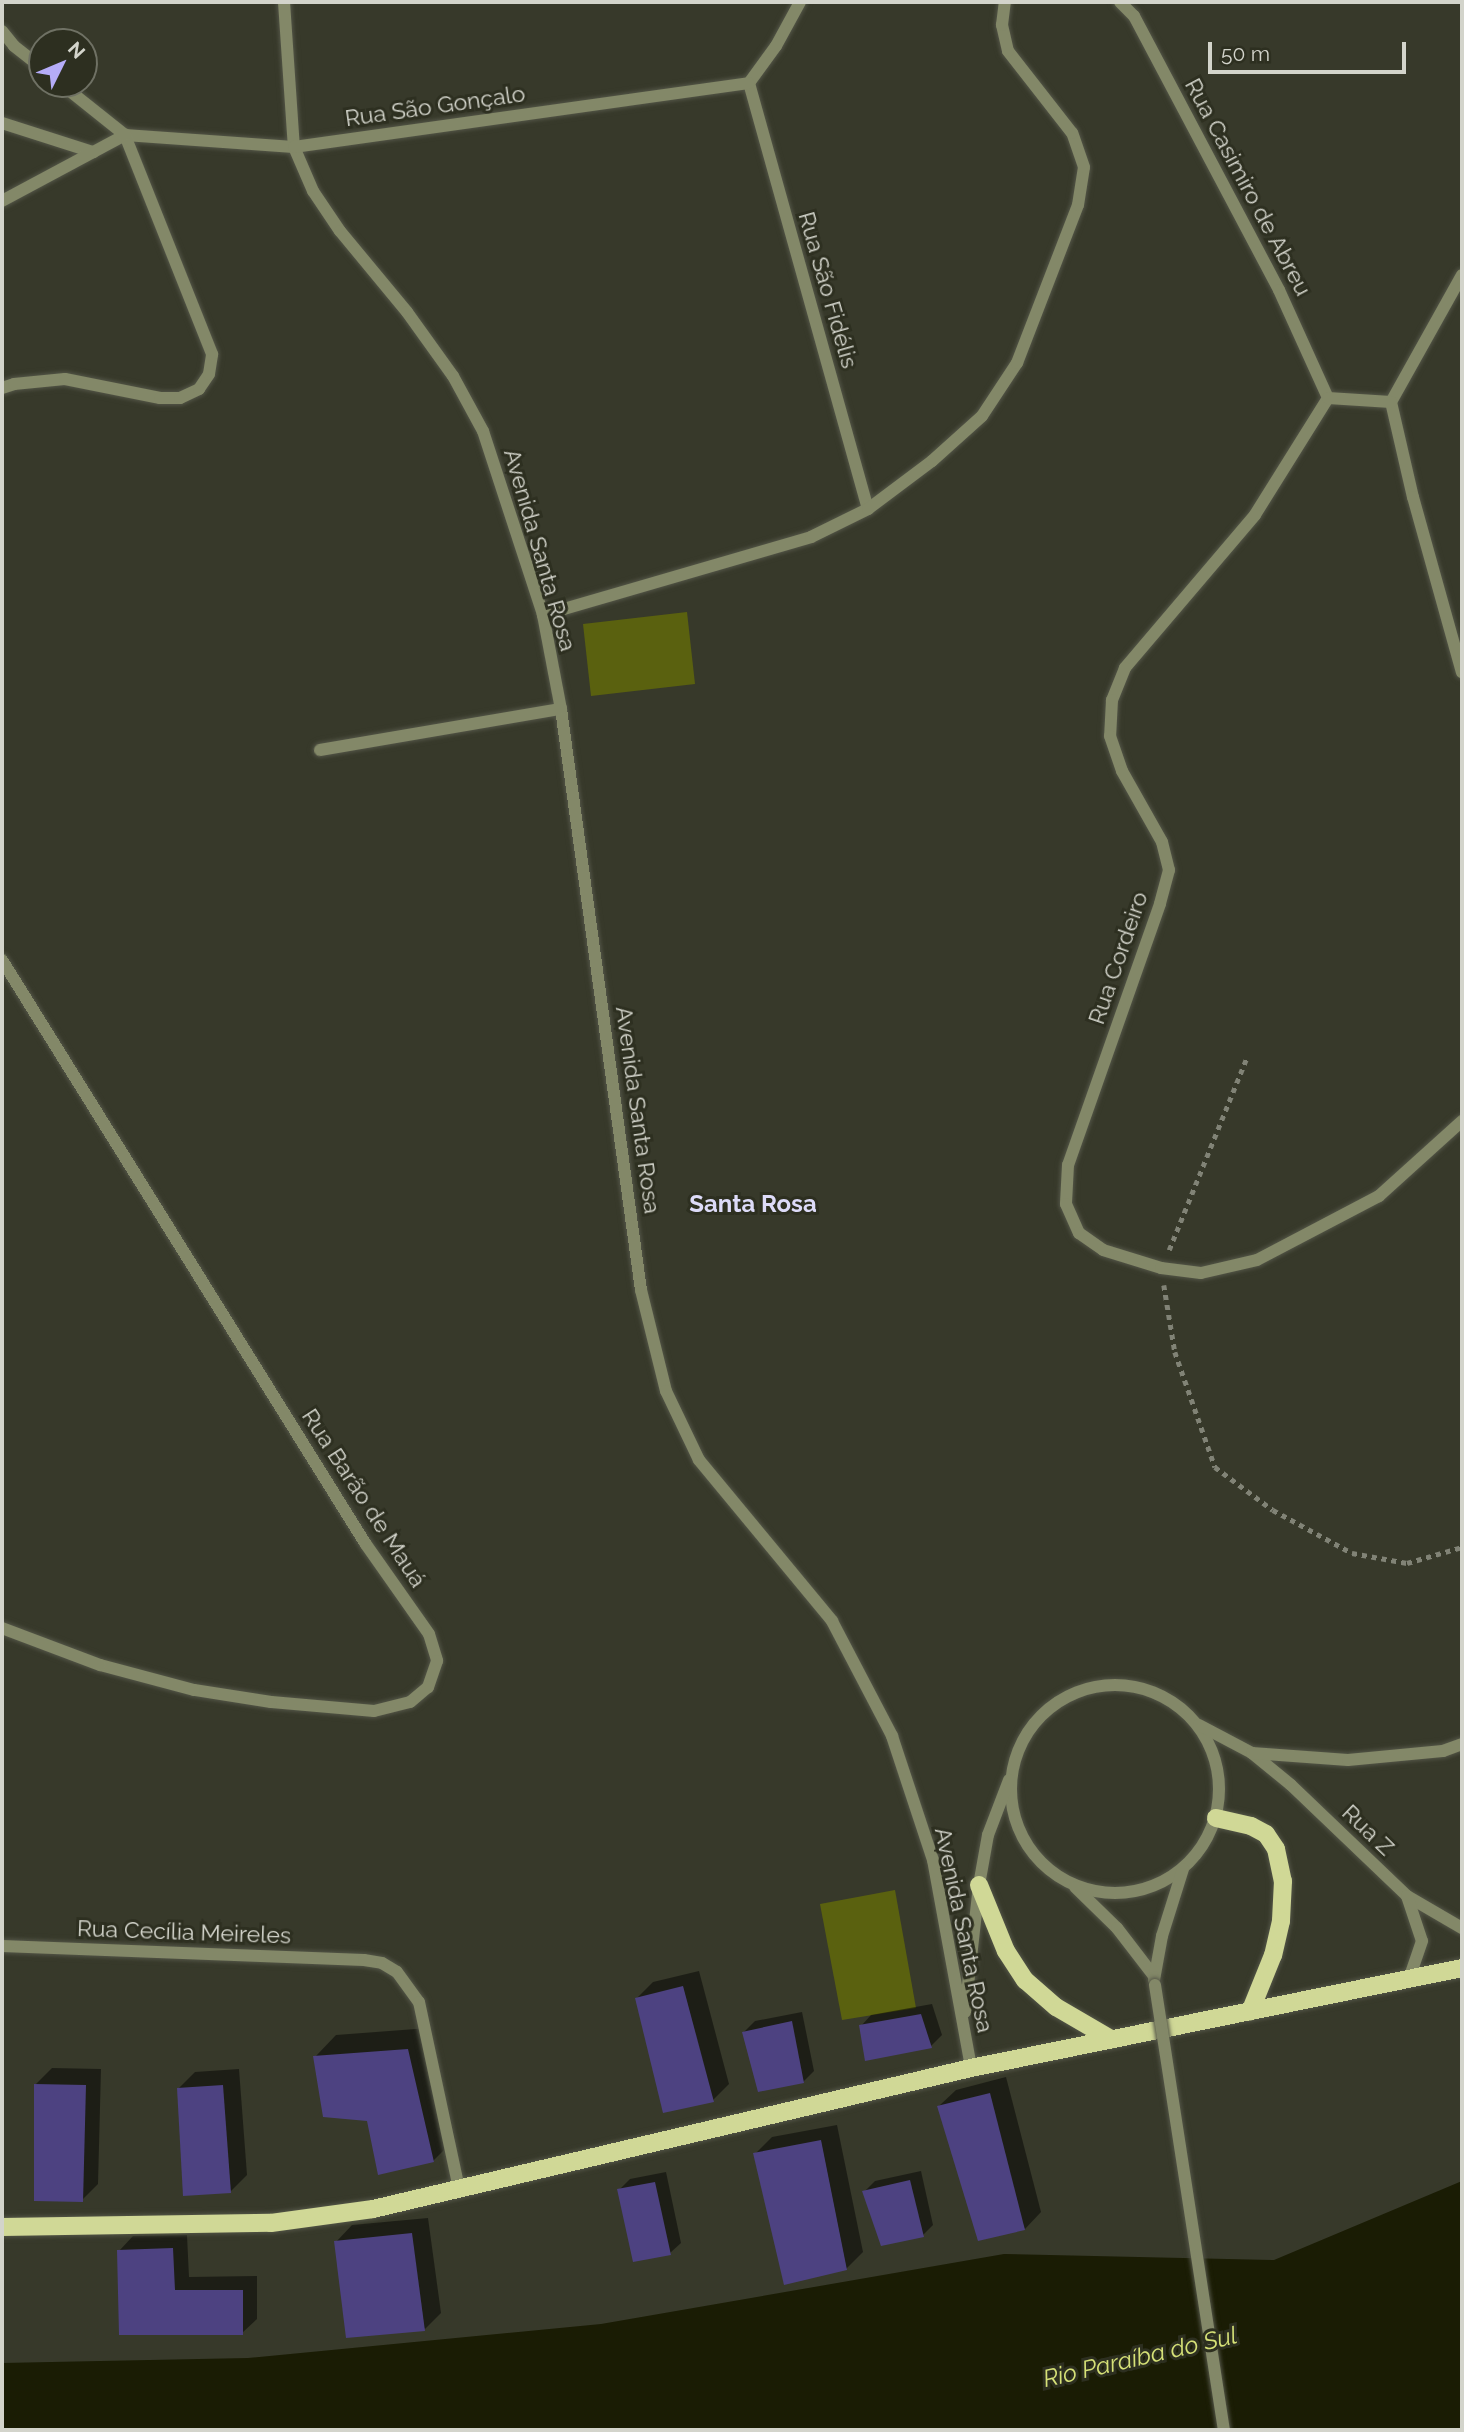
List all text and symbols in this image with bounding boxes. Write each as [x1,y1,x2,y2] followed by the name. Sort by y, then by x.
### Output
[28,28,98,98] north arrow
[1212,28,1410,72] scale bar
[64,37,90,63] text: N
[1221,41,1270,66] text: 50 m
[1179,73,1317,301] street label: Rua Casimiro de Abreu
[343,80,527,132] street label: Rua São Gonçalo
[792,208,864,372] street label: Rua São Fidélis
[498,446,582,654] street label: Avenida Santa Rosa
[1082,888,1154,1028] street label: Rua Cordeiro
[610,1005,666,1215] street label: Avenida Santa Rosa
[689,1190,817,1218] district label: Santa Rosa
[296,1404,432,1592] street label: Rua Barão de Mauá
[1336,1799,1400,1861] street label: Rua Z
[929,1825,999,2035] street label: Avenida Santa Rosa
[77,1914,291,1950] street label: Rua Cecília Meireles
[1040,2321,1240,2393] water label: Rio Paraíba do Sul

